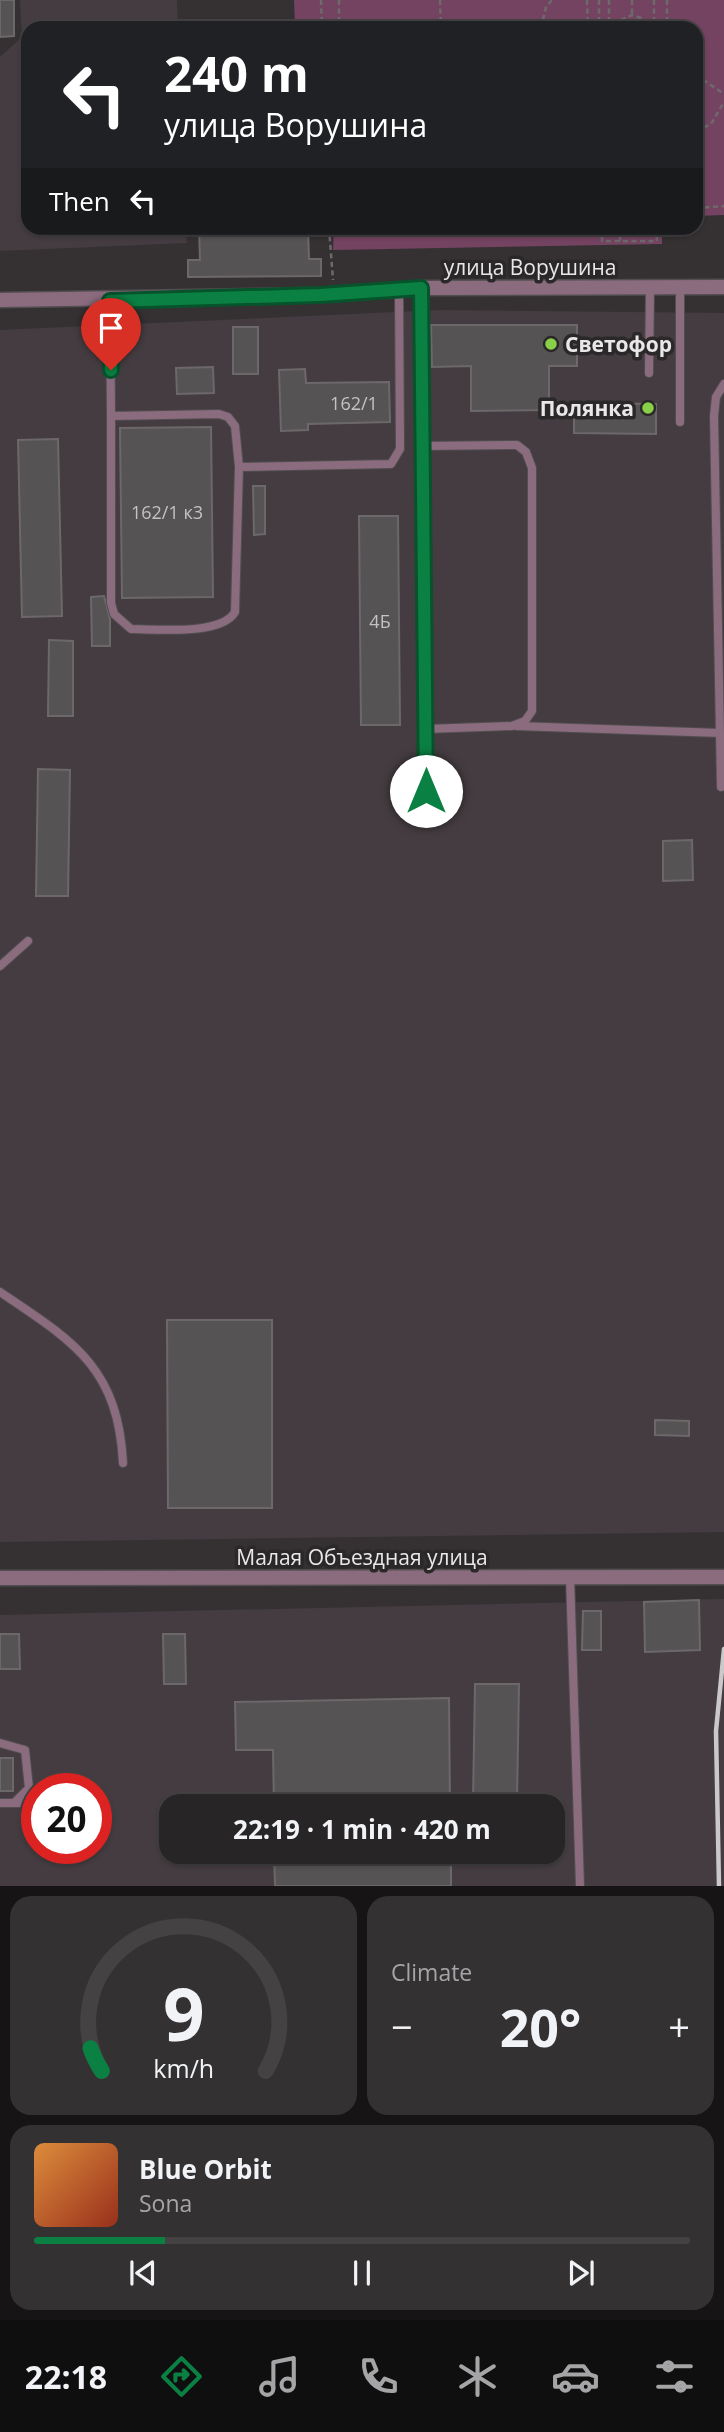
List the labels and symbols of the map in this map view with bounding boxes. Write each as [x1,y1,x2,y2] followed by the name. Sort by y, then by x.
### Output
[444,253,616,281] street label: улица Ворушина
[81,298,141,370] pin
[565,330,672,358] place label: Светофор
[543,336,559,352] marker: Светофор
[330,391,378,415] house number: 162/1
[540,394,634,422] place label: Полянка
[640,400,656,416] marker: Полянка
[131,500,203,524] house number: 162/1 к3
[369,609,391,633] house number: 4Б
[389,754,463,828] position arrow
[236,1543,488,1571] street label: Малая Объездная улица
[21,1773,112,1864] speed limit sign: 20

